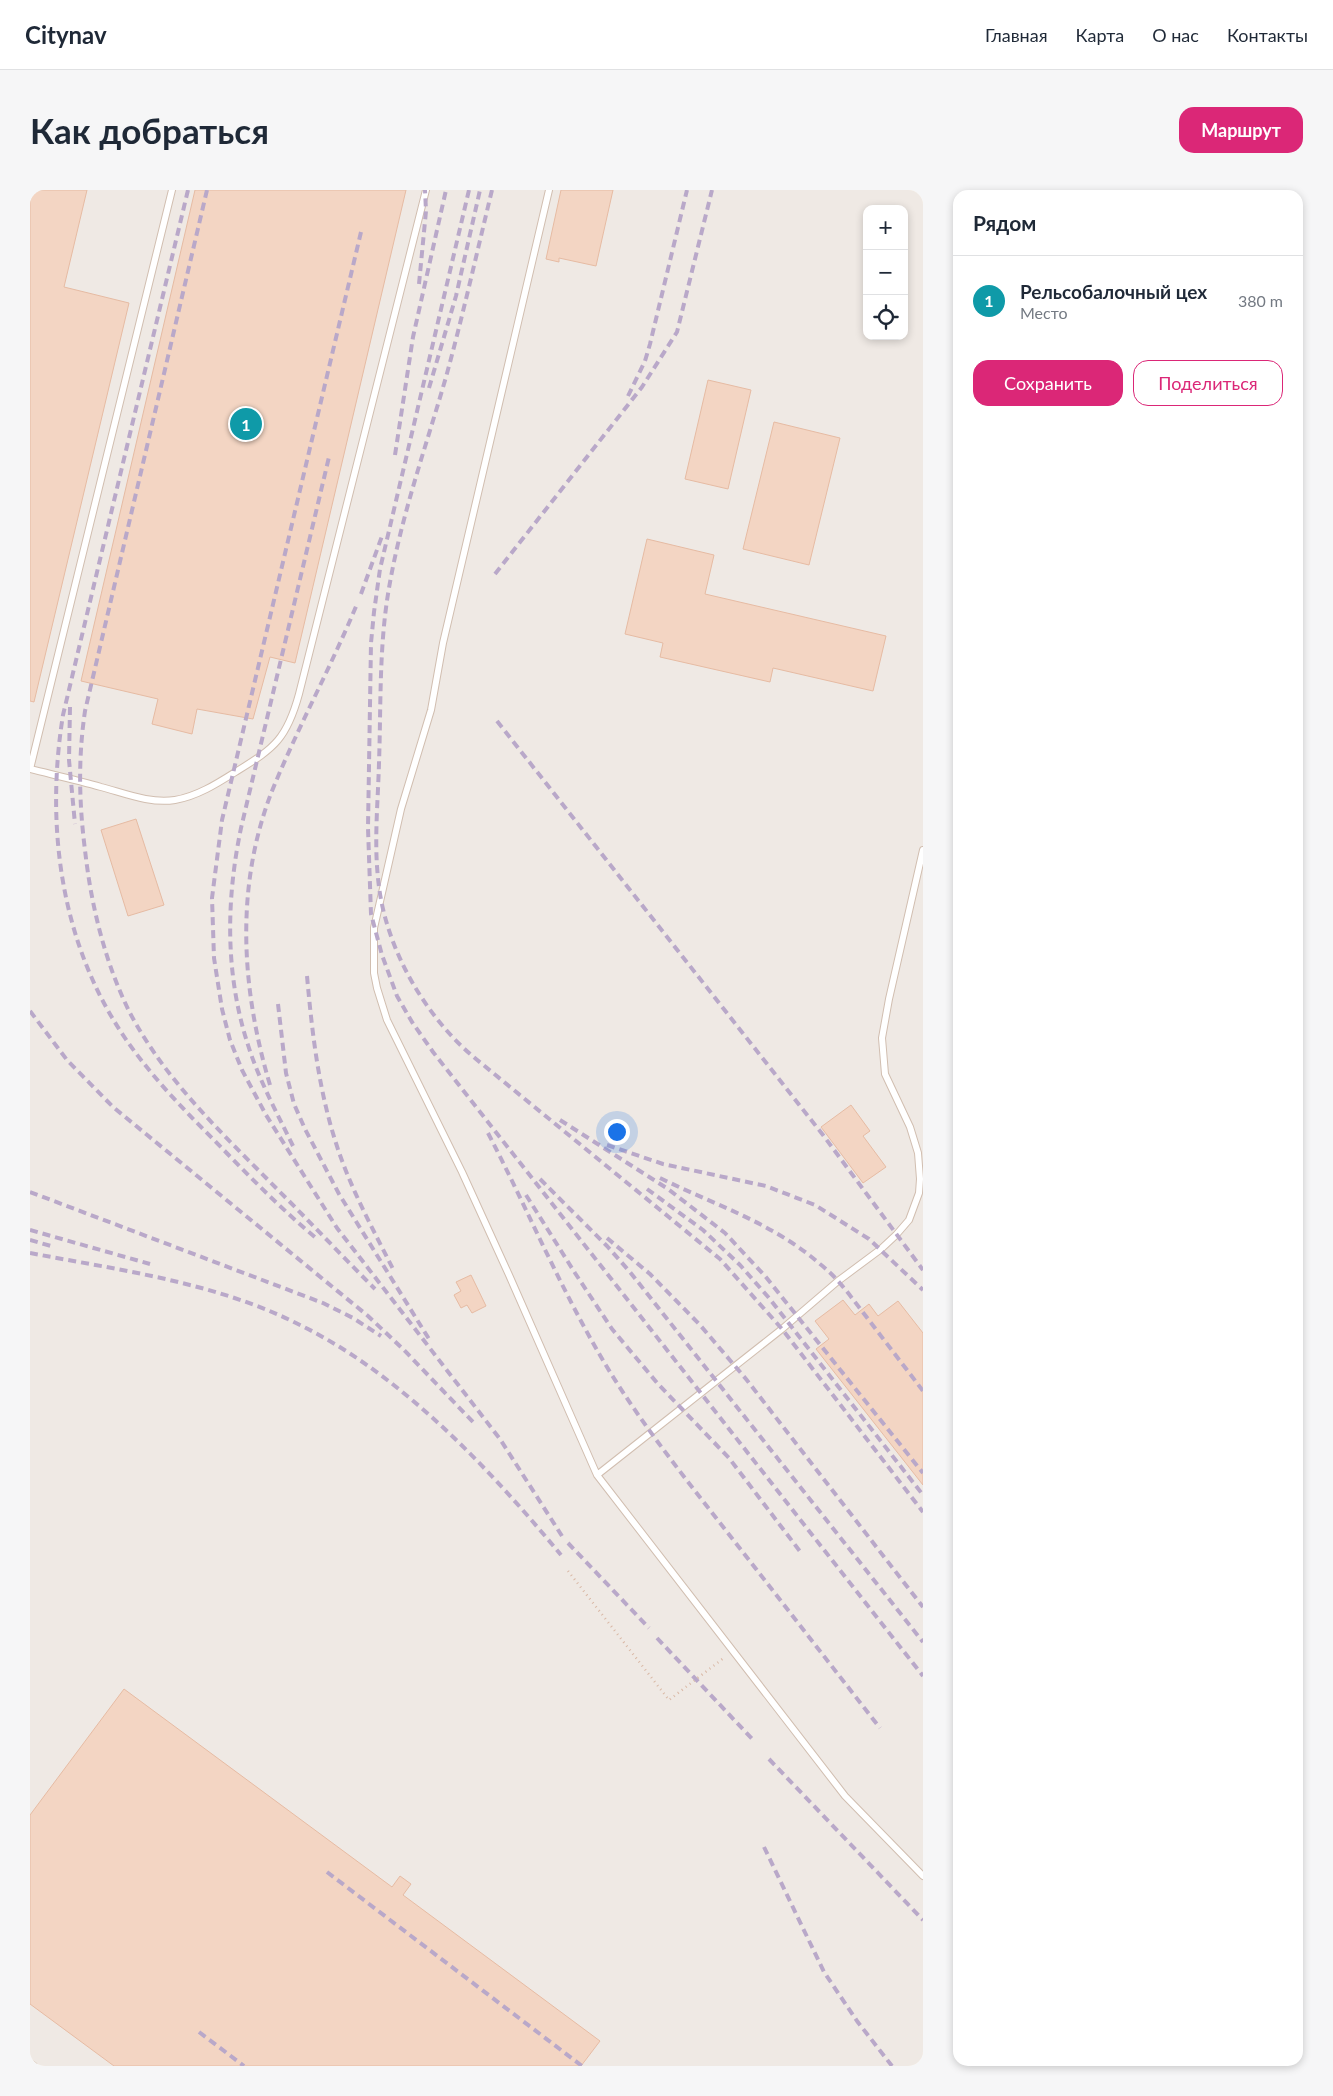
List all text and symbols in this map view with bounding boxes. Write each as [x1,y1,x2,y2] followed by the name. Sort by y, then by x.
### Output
[25,20,107,49] text: Citynav
[985,24,1048,46] text: Главная
[1076,24,1124,46] text: Карта
[1152,24,1199,46] text: О нас
[1227,24,1308,46] text: Контакты
[1179,107,1303,153] button: Маршрут
[30,109,269,151] text: Как добраться
[863,205,908,340] map controls
[863,205,908,250] button: +
[973,210,1036,235] text: Рядом
[863,250,908,295] button: −
[1020,280,1207,303] text: Рельсобалочный цех
[984,291,994,310] text: 1
[1238,291,1283,310] text: 380 m
[863,295,908,340] button: locate
[1020,303,1068,322] text: Место
[973,360,1123,406] button: Сохранить
[1133,360,1283,406] button: Поделиться
[230,405,262,443] pin: 1
[604,1119,630,1145] your location

